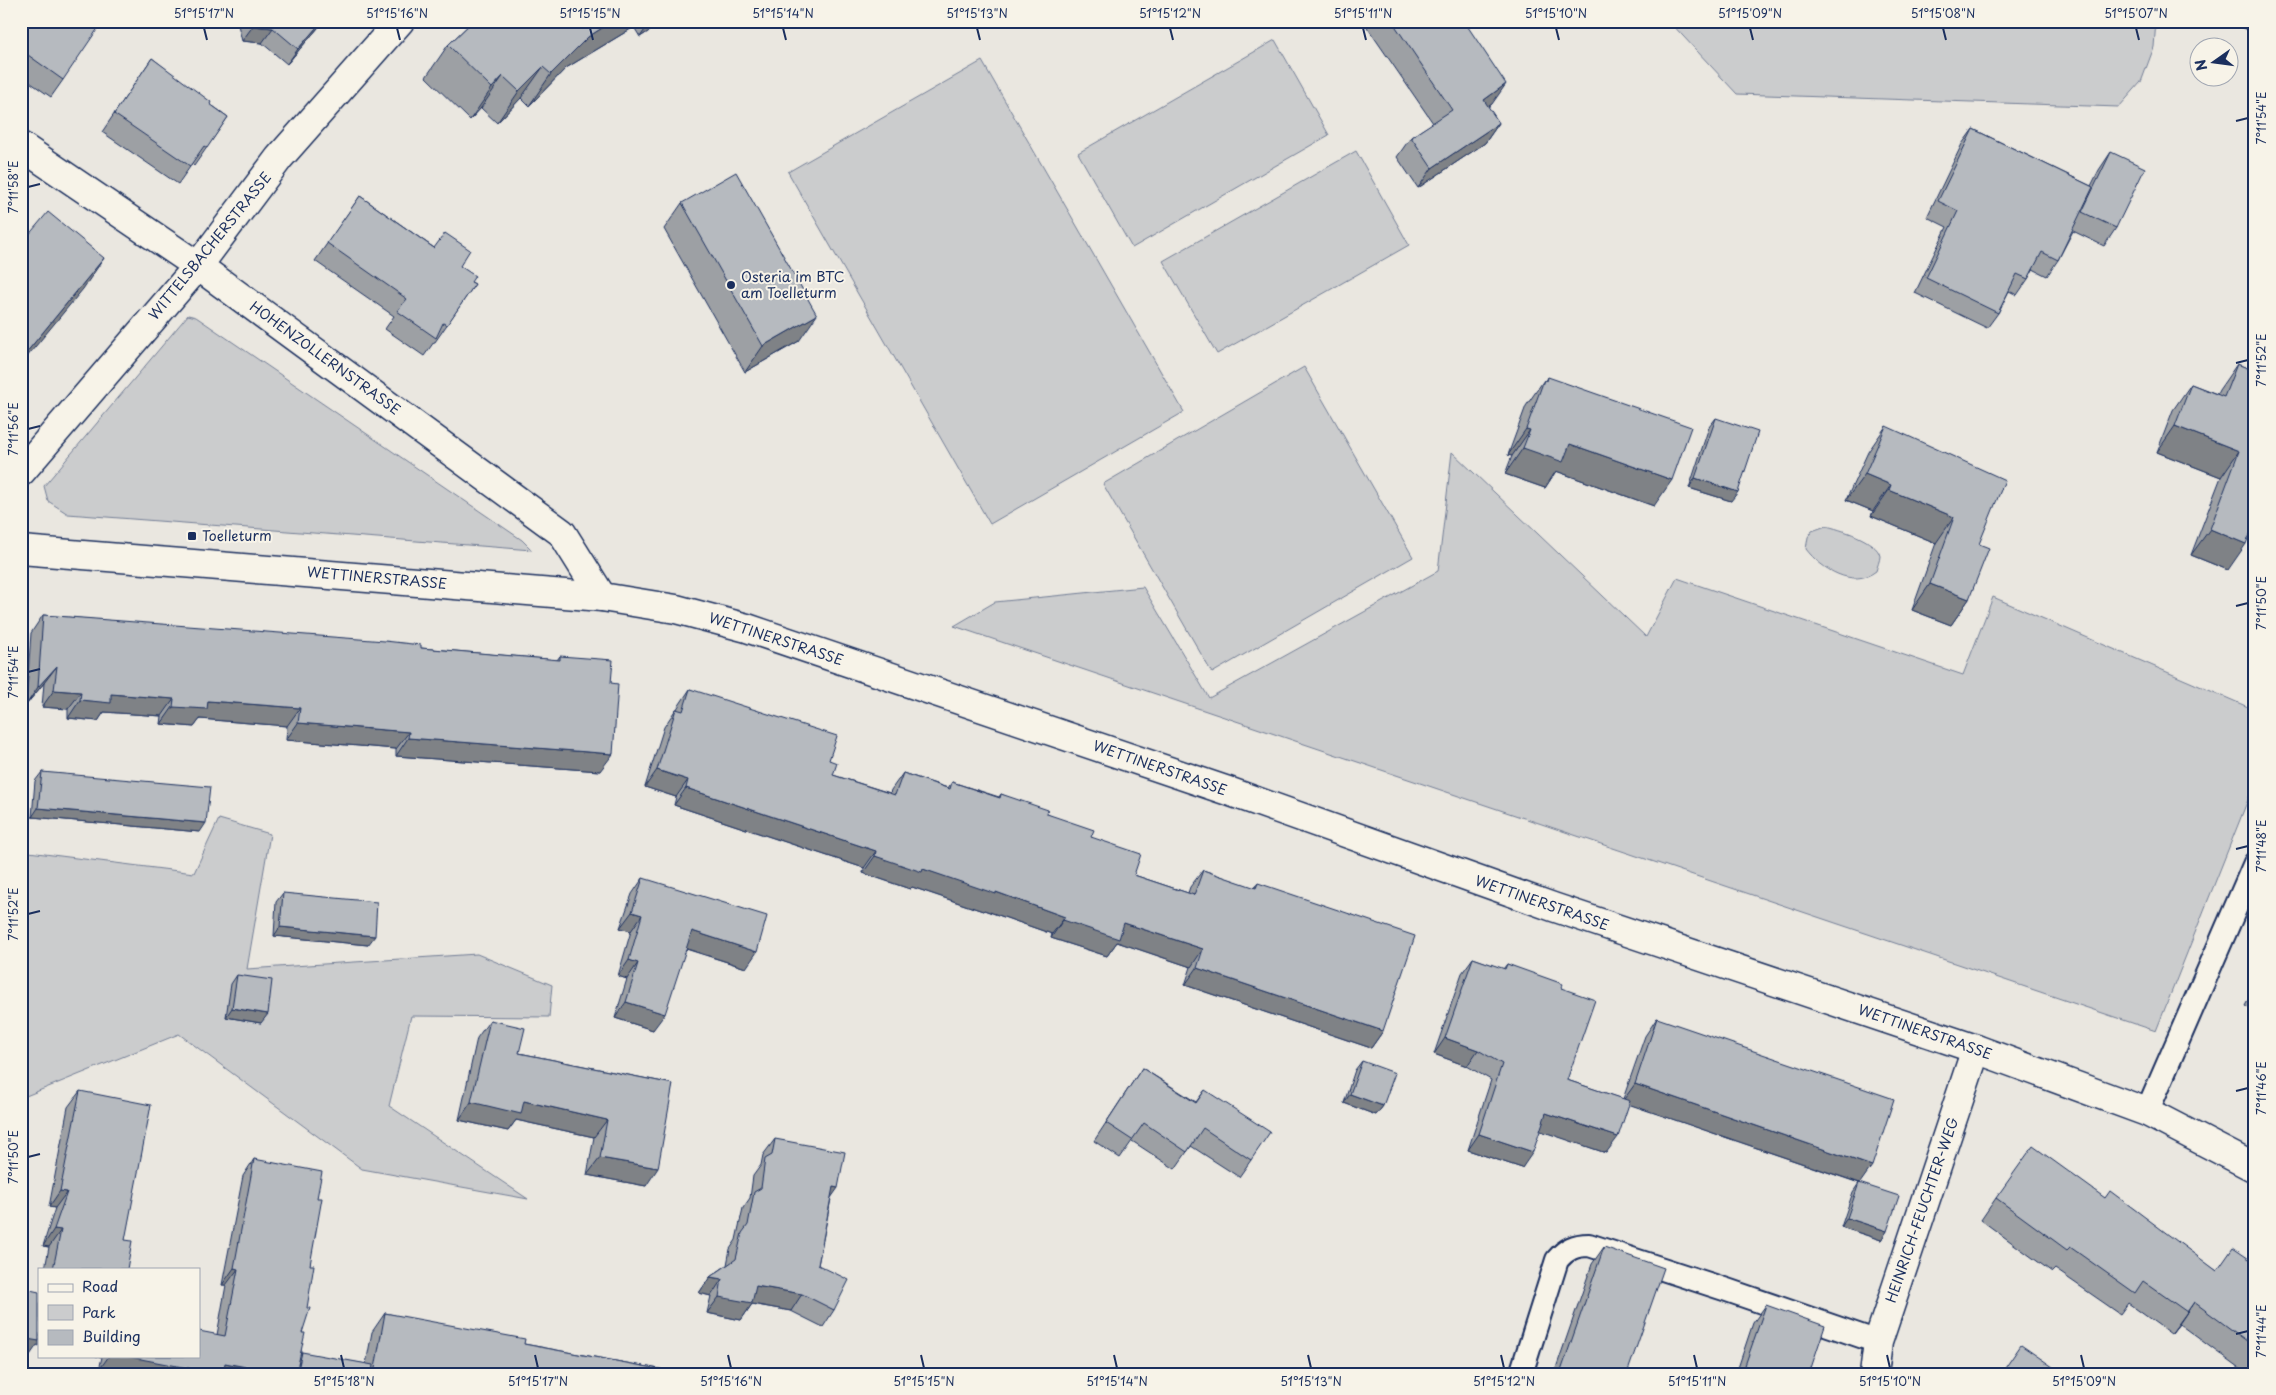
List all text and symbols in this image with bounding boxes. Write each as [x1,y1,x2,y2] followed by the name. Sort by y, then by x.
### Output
[174,4,234,22] text: 51°15'17"N
[366,4,428,22] text: 51°15'16"N
[559,4,621,22] text: 51°15'15"N
[752,4,814,22] text: 51°15'14"N
[946,4,1008,22] text: 51°15'13"N
[1139,4,1201,22] text: 51°15'12"N
[1334,4,1392,22] text: 51°15'11"N
[1525,4,1587,22] text: 51°15'10"N
[1718,4,1782,22] text: 51°15'09"N
[1911,4,1975,22] text: 51°15'08"N
[2104,4,2168,22] text: 51°15'07"N
[2188,38,2238,88] north arrow
[2189,57,2212,73] text: N
[2252,91,2270,145] text: 7°11'54"E
[4,161,22,213] text: 7°11'58"E
[143,167,276,324] street label: WITTELSBACHERSTRASSE
[741,266,845,303] place label: Osteria im BTC am Toelleturm
[725,279,737,291] marker: Osteria im BTC am Toelleturm
[246,296,405,419] street label: HOHENZOLLERNSTRASSE
[2252,333,2270,387] text: 7°11'52"E
[4,402,22,456] text: 7°11'56"E
[202,525,272,546] place label: Toelleturm
[186,530,198,542] marker: Toelleturm
[306,561,448,594] street label: WETTINERSTRASSE
[2252,576,2270,630] text: 7°11'50"E
[706,607,846,670] street label: WETTINERSTRASSE
[4,645,22,699] text: 7°11'54"E
[1090,735,1230,800] street label: WETTINERSTRASSE
[2252,819,2270,873] text: 7°11'48"E
[1472,870,1612,935] street label: WETTINERSTRASSE
[4,887,22,941] text: 7°11'52"E
[1855,999,1995,1064] street label: WETTINERSTRASSE
[2252,1061,2270,1115] text: 7°11'46"E
[1880,1114,1963,1305] street label: HEINRICH-FEUCHTER-WEG
[4,1130,22,1184] text: 7°11'50"E
[38,1268,200,1358] legend
[82,1274,118,1297] text: Road
[82,1300,116,1323] text: Park
[2252,1304,2270,1358] text: 7°11'44"E
[82,1324,141,1347] text: Building
[313,1372,375,1390] text: 51°15'18"N
[508,1372,568,1390] text: 51°15'17"N
[700,1372,762,1390] text: 51°15'16"N
[893,1372,955,1390] text: 51°15'15"N
[1086,1372,1148,1390] text: 51°15'14"N
[1280,1372,1342,1390] text: 51°15'13"N
[1473,1372,1535,1390] text: 51°15'12"N
[1668,1372,1726,1390] text: 51°15'11"N
[1859,1372,1921,1390] text: 51°15'10"N
[2052,1372,2116,1390] text: 51°15'09"N

